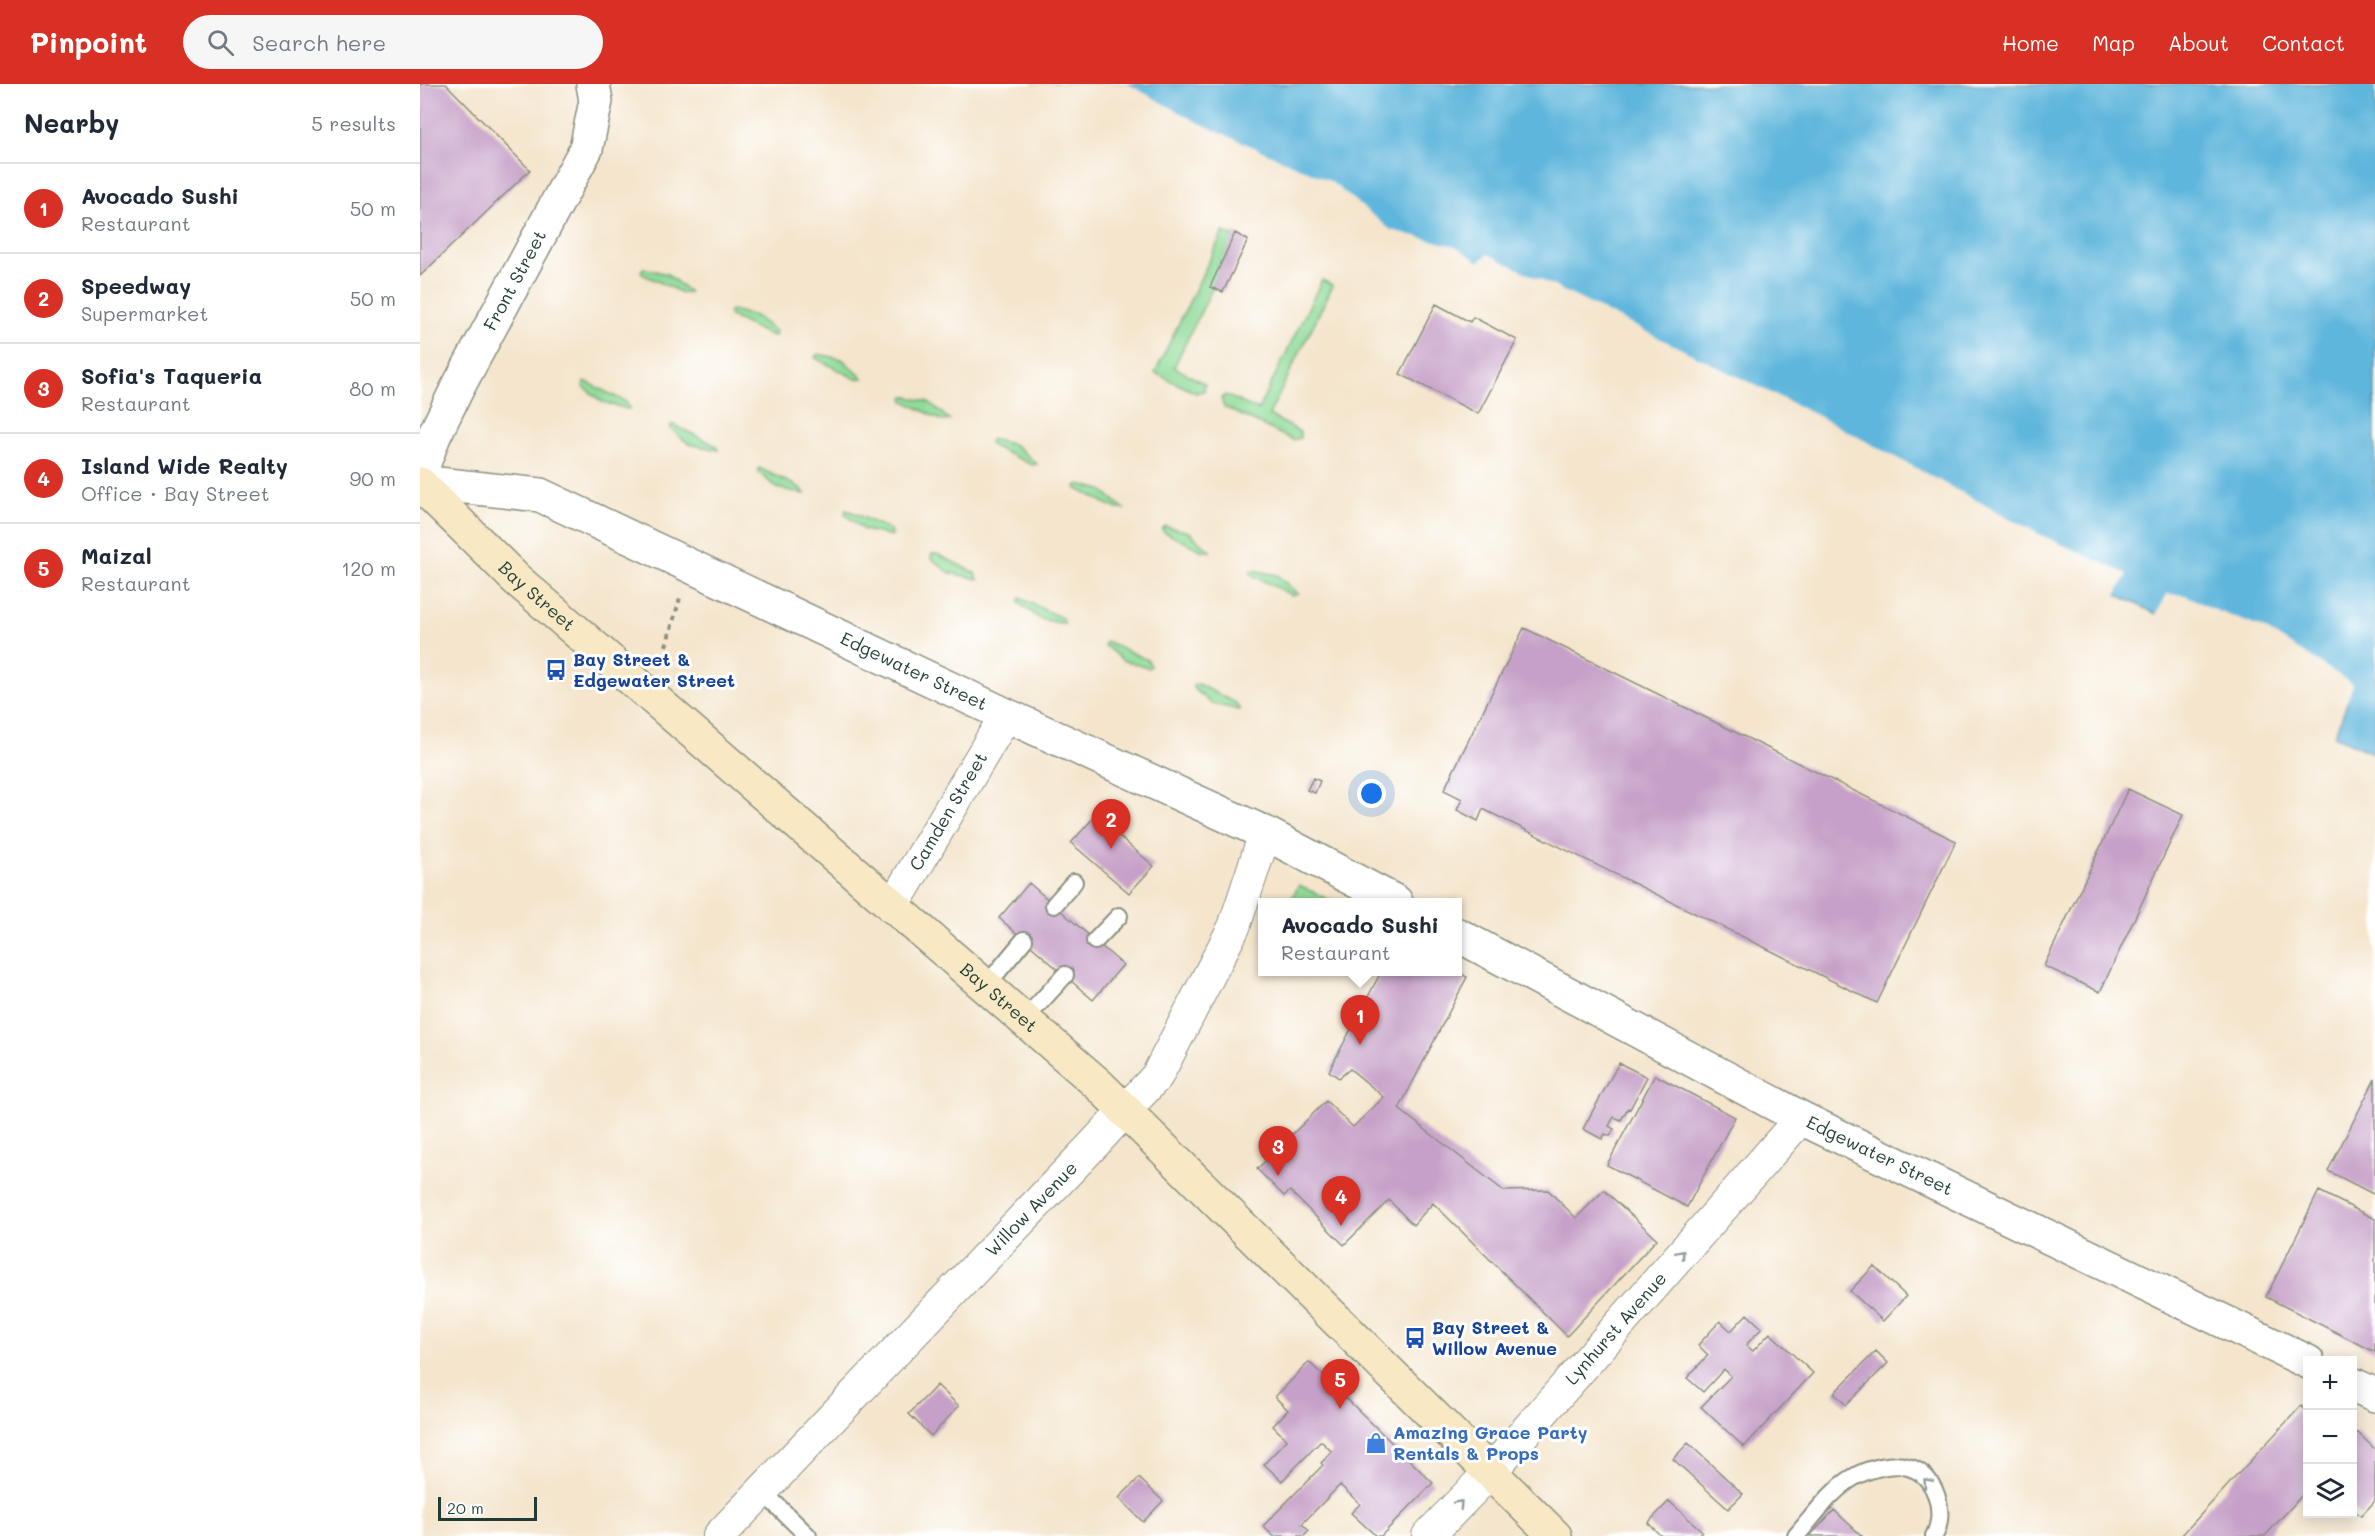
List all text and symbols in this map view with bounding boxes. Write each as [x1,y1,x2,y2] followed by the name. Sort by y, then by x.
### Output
[183,15,603,69] search box
[30,24,147,60] text: Pinpoint
[204,26,237,59] icon: search
[252,28,386,57] text: Search here
[2002,29,2059,56] text: Home
[2092,29,2135,56] text: Map
[2168,29,2229,56] text: About
[2262,29,2345,56] text: Contact
[24,106,119,140] text: Nearby
[311,110,396,136] text: 5 results
[81,181,239,210] text: Avocado Sushi
[39,195,48,221] text: 1
[350,195,396,221] text: 50 m
[81,210,191,236] text: Restaurant
[478,226,551,335] street label: Front Street
[81,271,191,300] text: Speedway
[38,285,49,311] text: 2
[350,285,396,311] text: 50 m
[81,300,208,326] text: Supermarket
[81,361,262,390] text: Sofia's Taqueria
[38,375,50,401] text: 3
[349,375,396,401] text: 80 m
[81,390,191,416] text: Restaurant
[81,451,288,480] text: Island Wide Realty
[37,465,50,491] text: 4
[350,465,396,491] text: 90 m
[81,480,270,506] text: Office · Bay Street
[81,541,152,570] text: Maizal
[38,555,49,581] text: 5
[341,555,396,581] text: 120 m
[494,555,581,636] street label: Bay Street
[81,570,191,596] text: Restaurant
[837,626,992,715] street label: Edgewater Street
[573,647,735,692] place label: Bay Street & Edgewater Street
[544,658,568,682] bus stop icon: Bay Street & Edgewater Street
[903,747,992,875] street label: Camden Street
[1357,779,1386,808] your location
[1092,800,1130,849] pin: 2
[1258,898,1462,976] popup
[1281,910,1439,939] text: Avocado Sushi
[1281,939,1391,965] text: Restaurant
[956,957,1043,1037] street label: Bay Street
[1340,996,1380,1045] pin: 1
[1803,1109,1957,1200] street label: Edgewater Street
[1258,1126,1298,1176] pin: 3
[980,1156,1082,1262] street label: Willow Avenue
[1322,1176,1360,1226] pin: 4
[1674,1250,1685,1261] one-way arrow
[1559,1266,1671,1389] street label: Lynhurst Avenue
[1432,1315,1557,1360] place label: Bay Street & Willow Avenue
[1403,1326,1427,1350] bus stop icon: Bay Street & Willow Avenue
[2303,1356,2357,1518] map controls
[2303,1356,2357,1410] button: +
[1320,1360,1360,1409] pin: 5
[2303,1410,2357,1464] button: −
[1393,1420,1588,1465] place label: Amazing Grace Party Rentals & Props
[1364,1431,1388,1455] shop icon: Amazing Grace Party Rentals & Props
[2303,1464,2357,1518] button: layers
[1924,1478,1935,1489] one-way arrow
[438,1494,537,1522] scale bar
[447,1497,484,1518] text: 20 m
[1452,1500,1463,1511] one-way arrow

